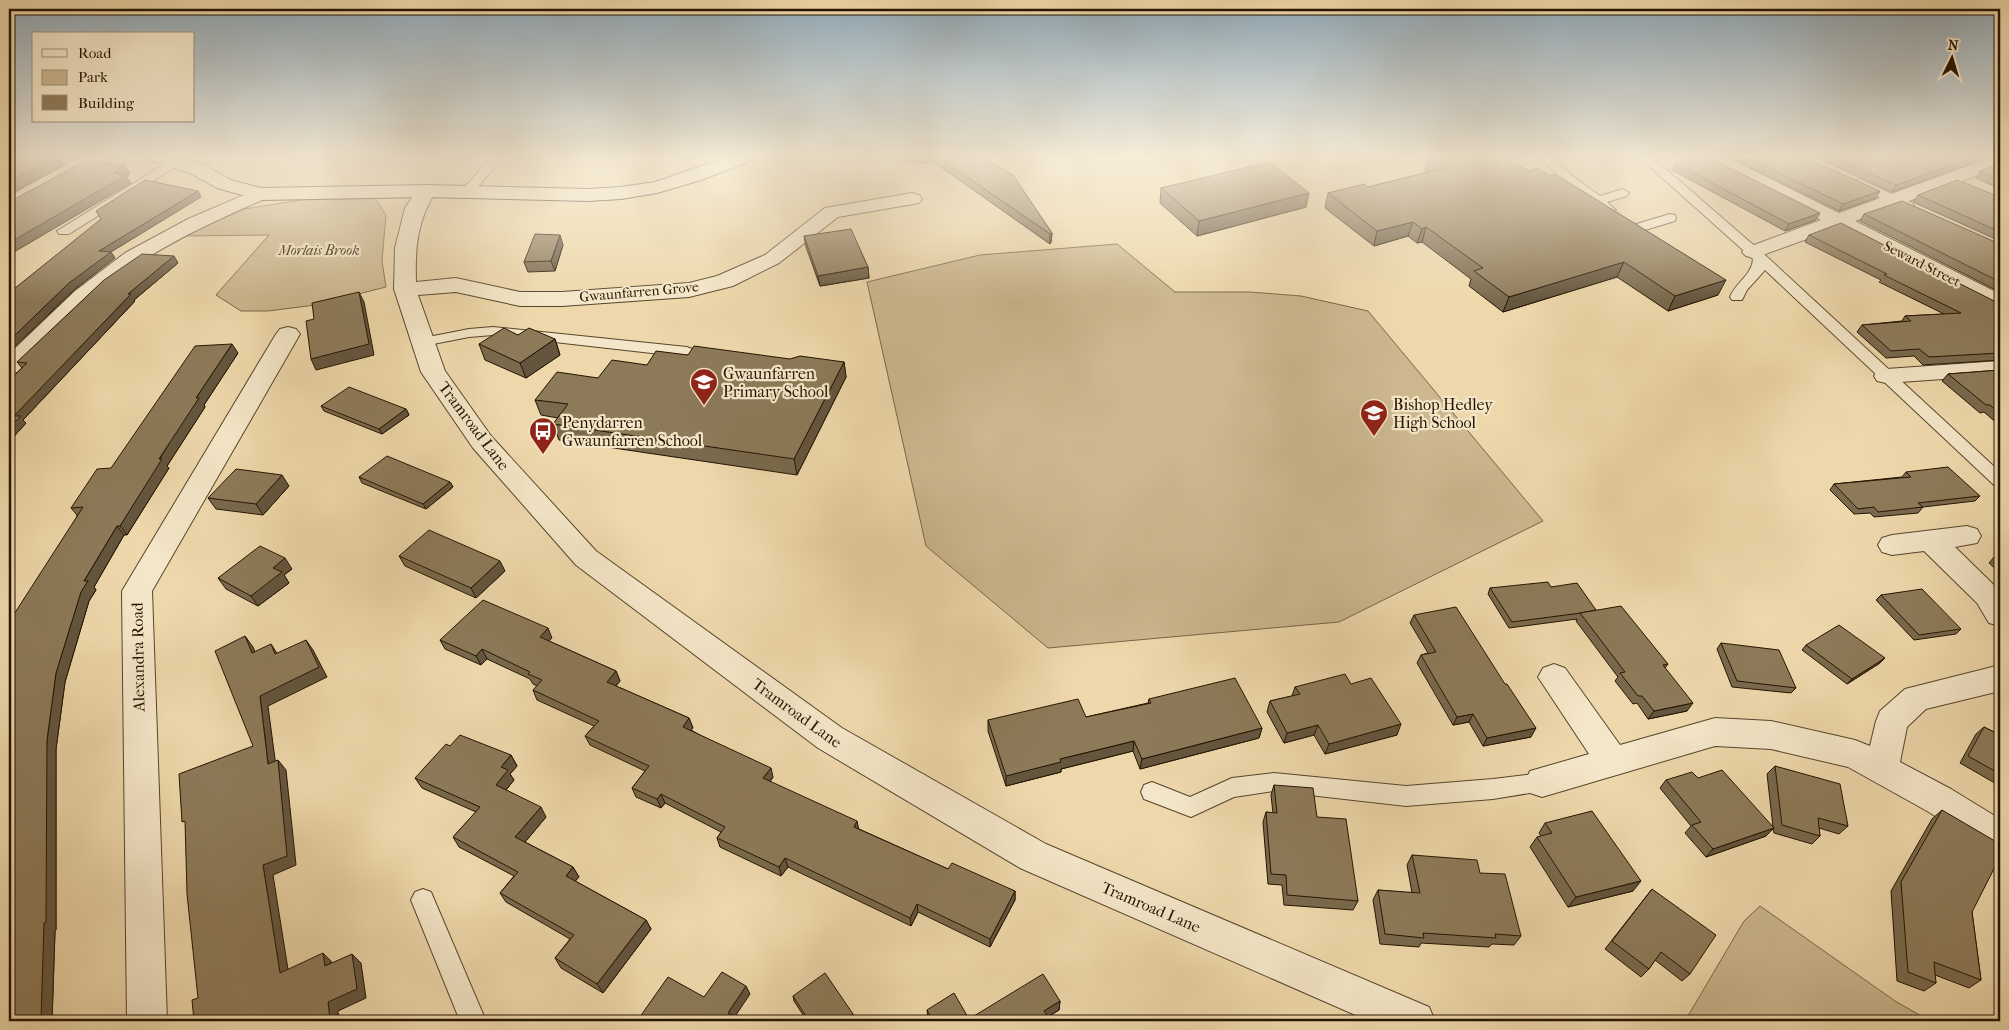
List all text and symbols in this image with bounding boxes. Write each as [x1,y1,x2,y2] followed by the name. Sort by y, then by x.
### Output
[32,32,195,122] legend
[1926,32,1976,82] north arrow
[1947,37,1959,55] text: N
[78,44,112,62] text: Road
[78,68,108,86] text: Park
[78,94,135,112] text: Building
[1881,237,1963,291] street label: Seward Street
[277,242,360,259] park label: Morlais Brook
[579,278,700,306] street label: Gwaunfarren Grove
[723,364,829,401] place label: Gwaunfarren Primary School
[689,367,719,406] school or university icon: Gwaunfarren Primary School
[435,378,513,474] street label: Tramroad Lane
[1393,395,1493,432] place label: Bishop Hedley High School
[1359,398,1389,437] school or university icon: Bishop Hedley High School
[562,413,703,450] place label: Penydarren Gwaunfarren School
[528,416,558,455] bus stop icon: Penydarren Gwaunfarren School
[128,602,148,713] street label: Alexandra Road
[749,674,845,752] street label: Tramroad Lane
[1099,878,1203,936] street label: Tramroad Lane

